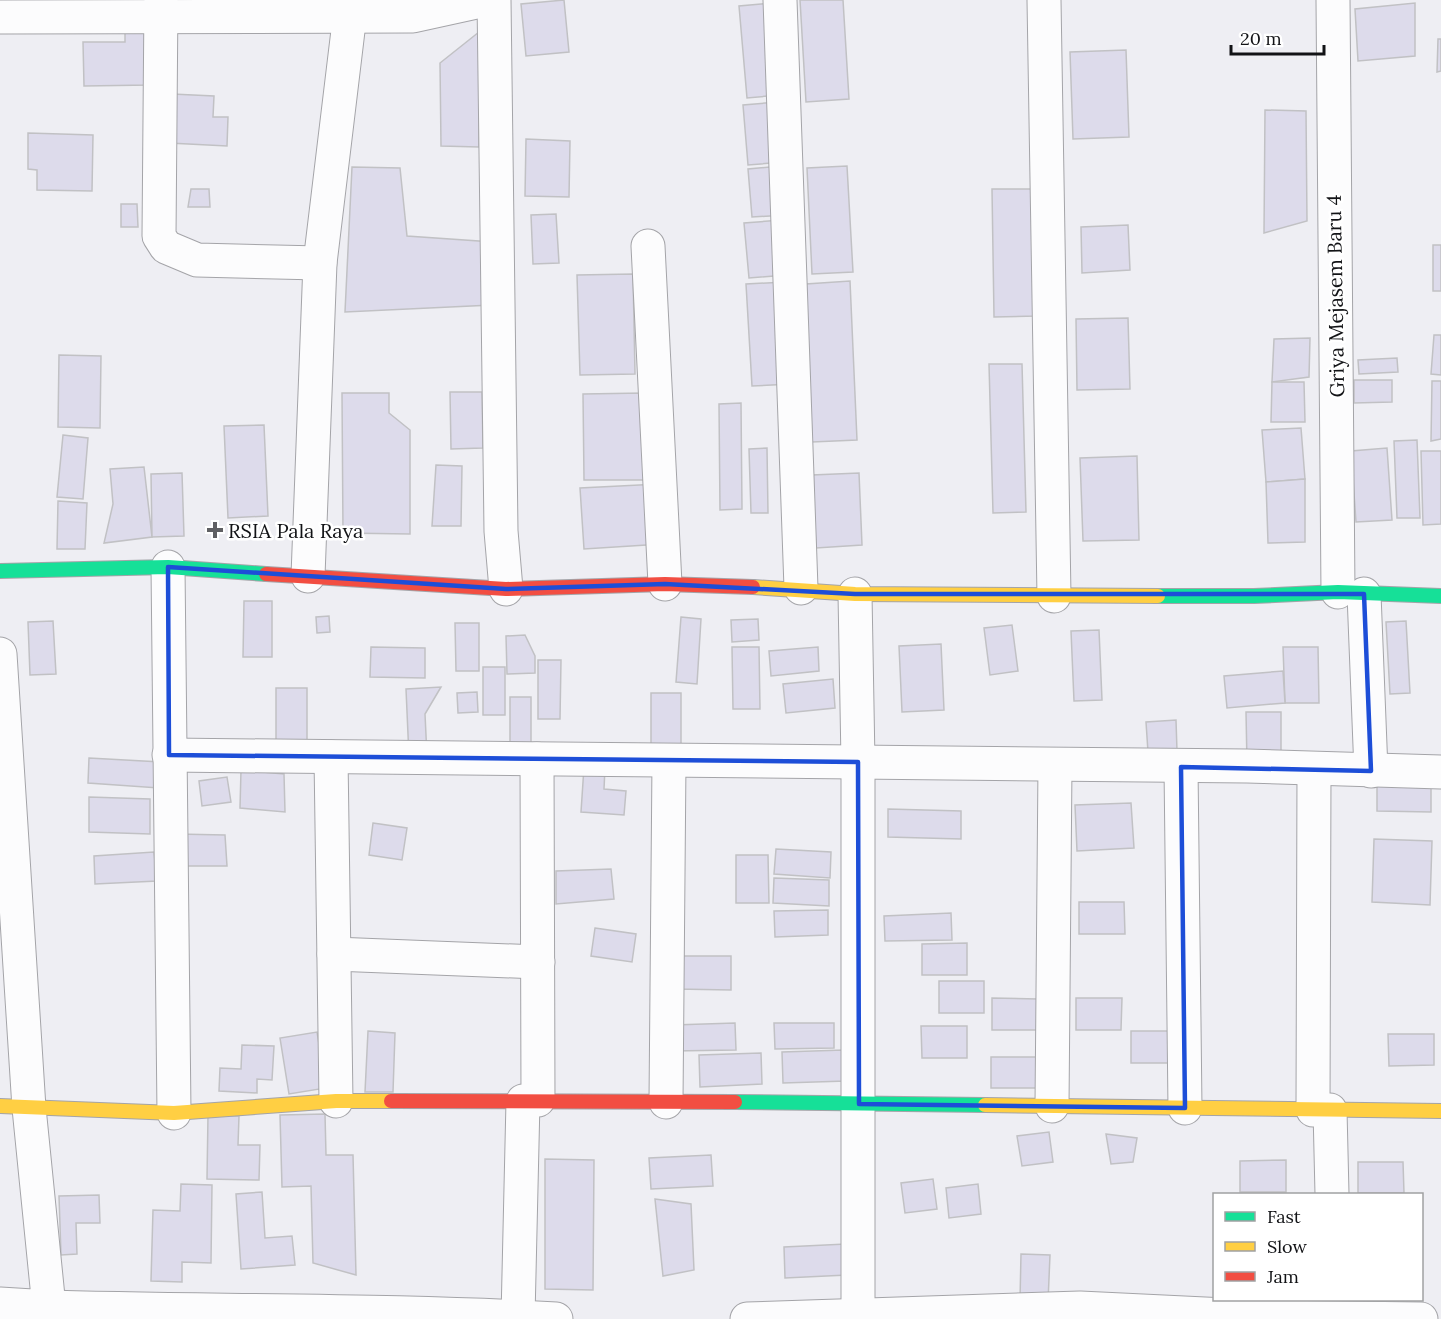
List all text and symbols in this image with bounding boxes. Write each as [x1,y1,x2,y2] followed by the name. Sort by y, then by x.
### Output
[1231,18,1324,56] scale bar
[1240,27,1282,50] text: 20 m
[1321,194,1349,398] street label: Griya Mejasem Baru 4
[228,518,363,543] place label: RSIA Pala Raya
[206,521,224,539] marker: RSIA Pala Raya
[1213,1193,1423,1301] legend
[1267,1205,1301,1228] text: Fast
[1267,1235,1307,1258] text: Slow
[1266,1265,1299,1288] text: Jam

